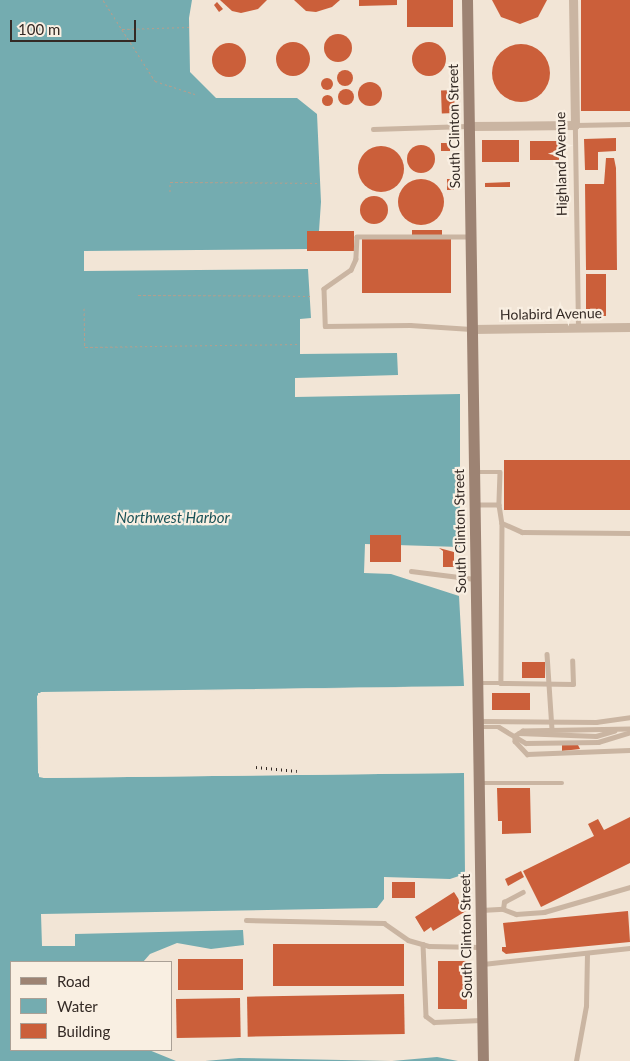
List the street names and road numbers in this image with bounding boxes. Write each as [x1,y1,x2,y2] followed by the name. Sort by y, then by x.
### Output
[445,64,463,188] street label: South Clinton Street
[552,111,570,217] street label: Highland Avenue
[500,305,602,323] street label: Holabird Avenue
[451,469,469,593] street label: South Clinton Street
[457,874,475,998] street label: South Clinton Street

